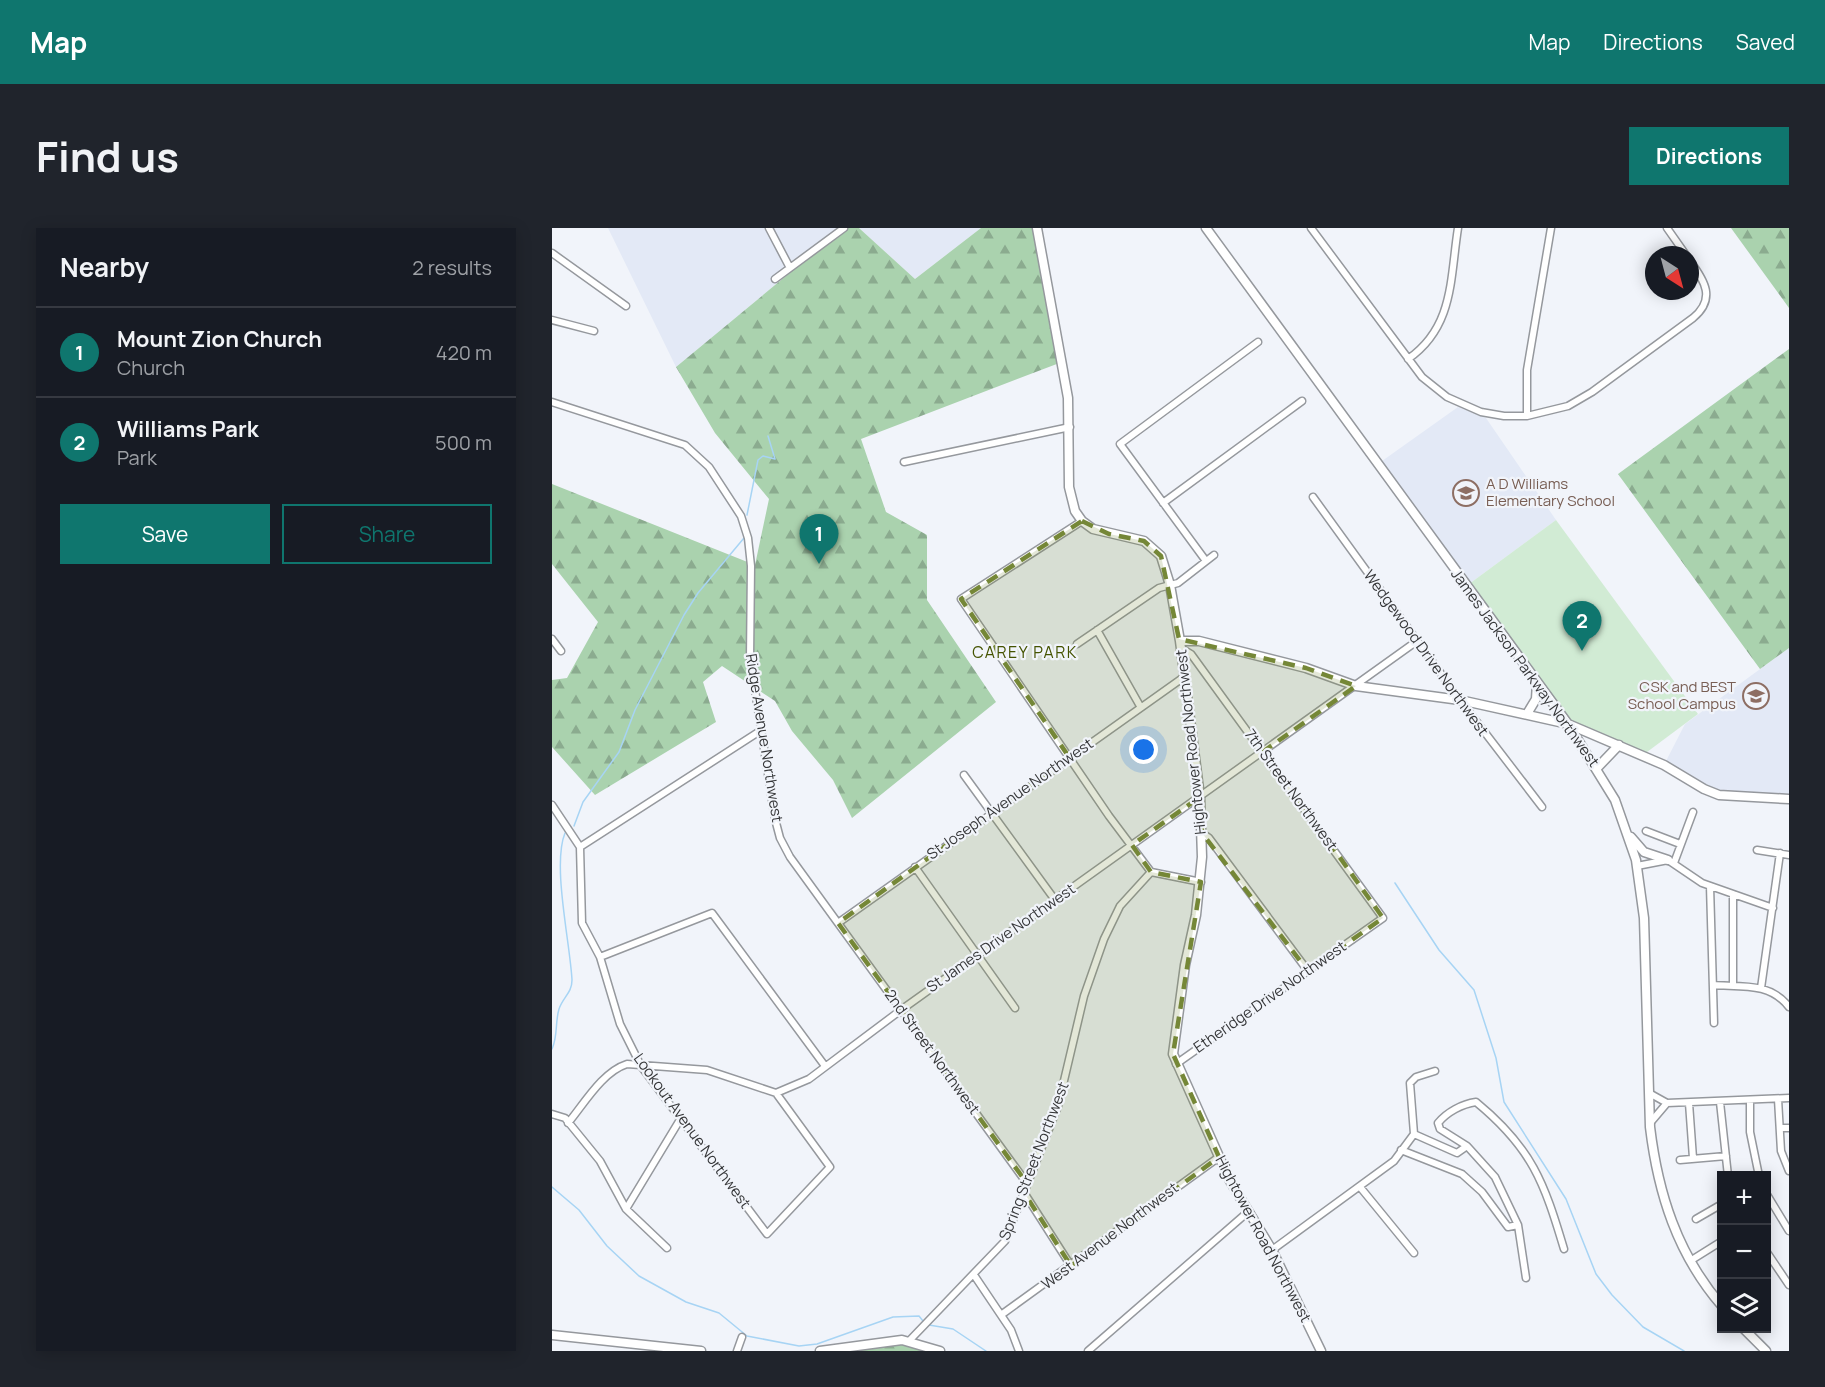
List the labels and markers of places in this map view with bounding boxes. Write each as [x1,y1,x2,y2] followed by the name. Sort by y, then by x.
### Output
[1486,473,1615,511] place label: A D Williams Elementary School
[1451,478,1481,508] school or university icon: A D Williams Elementary School
[800,514,838,564] pin: 1
[1562,602,1602,651] pin: 2
[1628,676,1736,714] place label: CSK and BEST School Campus
[1741,681,1771,711] school or university icon: CSK and BEST School Campus

